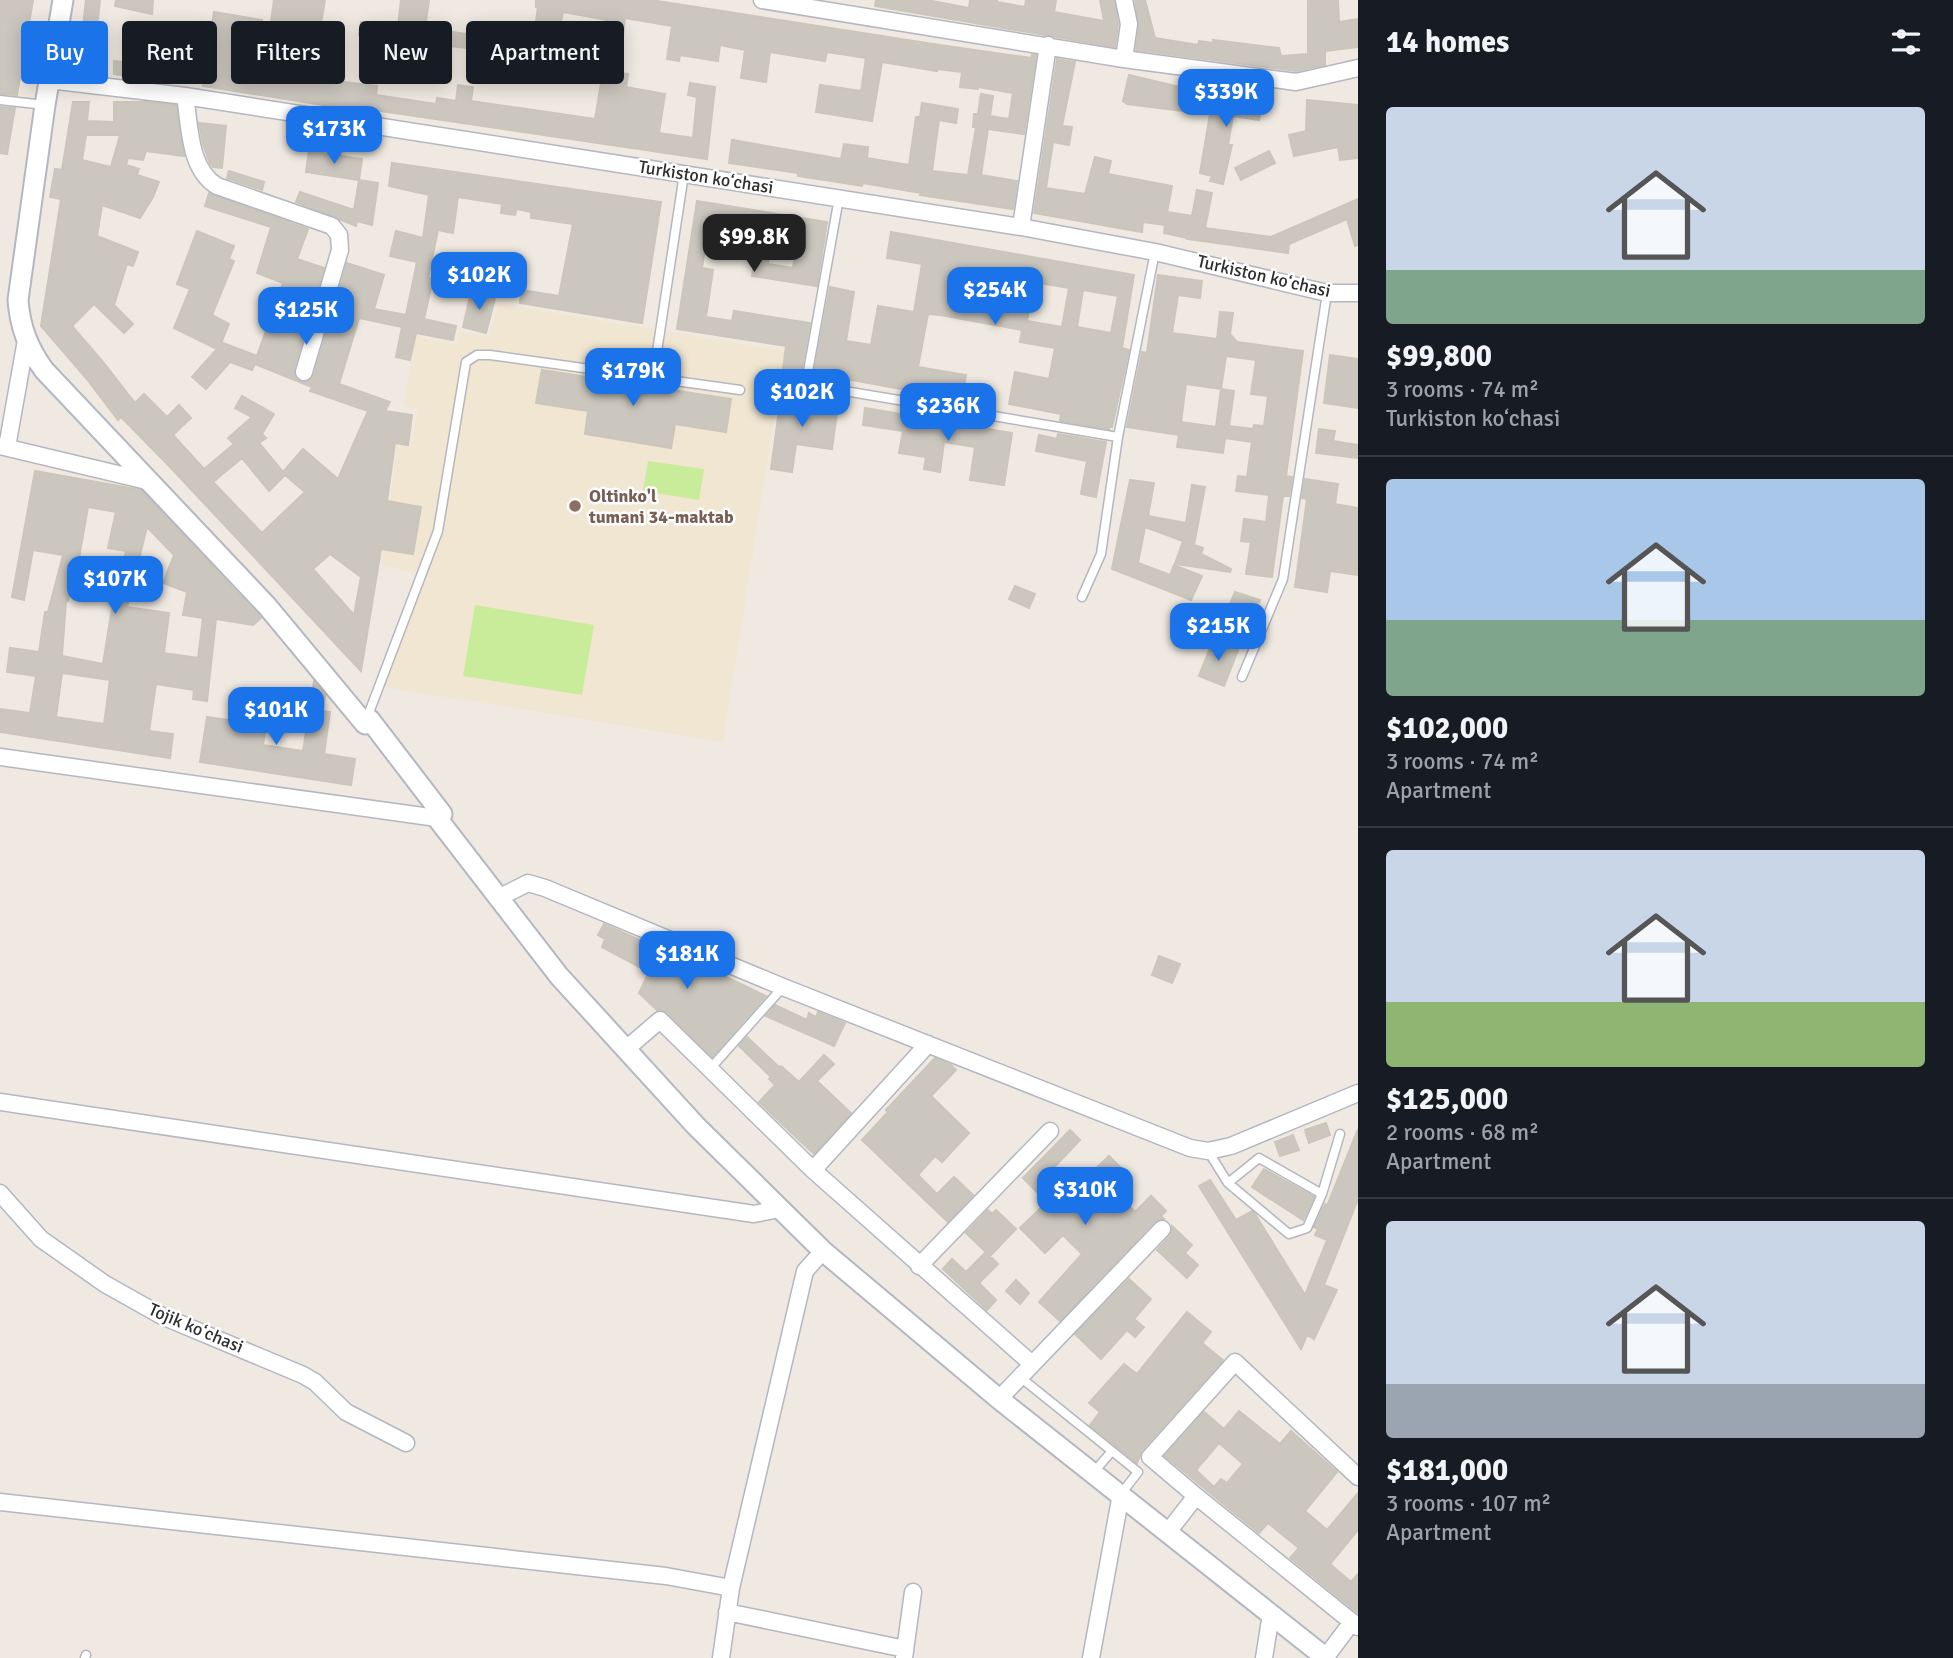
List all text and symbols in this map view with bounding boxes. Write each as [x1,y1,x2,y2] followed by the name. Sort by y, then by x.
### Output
[21,21,108,84] chip: Buy
[122,21,217,84] chip: Rent
[231,21,345,84] chip: Filters
[359,21,452,84] chip: New
[466,21,624,84] chip: Apartment
[1887,23,1925,61] icon: filters
[1386,24,1509,61] text: 14 homes
[1177,69,1275,129] pin: $339K
[1194,77,1258,106] text: $339K
[285,106,383,166] pin: $173K
[302,114,366,143] text: $173K
[1593,152,1719,278] icon: home
[637,155,775,199] street label: Turkiston koʻchasi
[697,215,811,274] pin: $99.8K
[719,222,789,251] text: $99.8K
[1195,250,1333,302] street label: Turkiston koʻchasi
[430,252,528,312] pin: $102K
[447,260,511,289] text: $102K
[946,268,1044,327] pin: $254K
[963,275,1027,304] text: $254K
[257,288,355,347] pin: $125K
[274,295,338,324] text: $125K
[1386,338,1492,375] text: $99,800
[584,348,682,408] pin: $179K
[601,356,665,385] text: $179K
[753,370,851,429] pin: $102K
[1386,375,1539,404] text: 3 rooms · 74 m²
[770,377,834,406] text: $102K
[899,384,997,443] pin: $236K
[916,391,980,420] text: $236K
[1386,404,1560,433] text: Turkiston koʻchasi
[588,485,734,528] place label: Oltinko'l tumani 34-maktab
[567,498,583,514] marker: Oltinko'l tumani 34-maktab
[1593,524,1719,650] icon: home
[66,556,164,616] pin: $107K
[83,564,147,593] text: $107K
[1169,604,1267,663] pin: $215K
[1186,611,1250,640] text: $215K
[227,688,325,747] pin: $101K
[244,695,308,724] text: $101K
[1386,710,1508,747] text: $102,000
[1386,747,1539,776] text: 3 rooms · 74 m²
[1386,776,1491,805] text: Apartment
[1593,895,1719,1021] icon: home
[638,932,736,991] pin: $181K
[655,939,719,968] text: $181K
[1386,1081,1508,1118] text: $125,000
[1386,1118,1539,1147] text: 2 rooms · 68 m²
[1386,1147,1491,1176] text: Apartment
[1036,1168,1134,1227] pin: $310K
[1053,1175,1117,1204] text: $310K
[1593,1266,1719,1392] icon: home
[145,1298,247,1358] street label: Tojik koʻchasi
[1386,1452,1508,1489] text: $181,000
[1386,1489,1551,1518] text: 3 rooms · 107 m²
[1386,1518,1491,1547] text: Apartment

